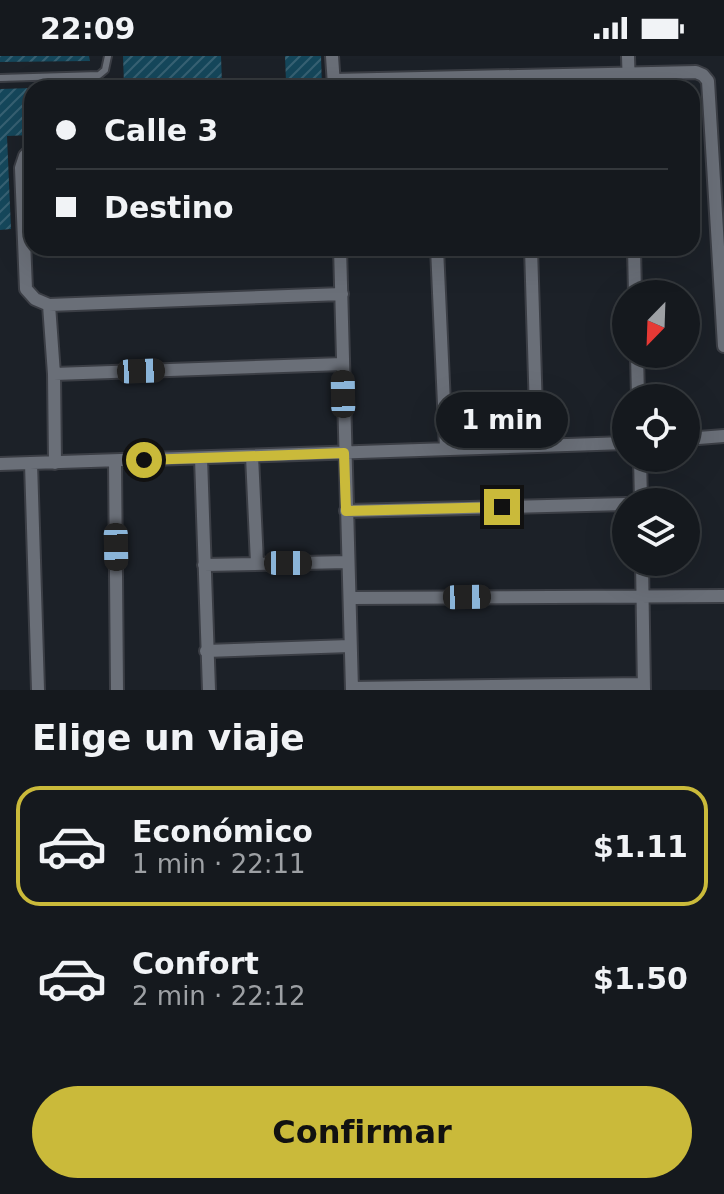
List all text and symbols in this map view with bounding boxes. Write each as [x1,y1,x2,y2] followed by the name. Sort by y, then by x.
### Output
[40,11,136,46] text: 22:09
[104,113,219,148] text: Calle 3
[104,190,234,225] text: Destino
[612,280,700,368] north arrow
[612,280,700,576] map controls
[117,358,165,384] car
[331,370,355,418] car
[612,384,700,472] button: locate
[436,391,568,447] callout: 1 min
[461,405,543,435] text: 1 min
[126,442,162,478] route start
[612,488,700,576] button: layers
[484,489,520,525] route end
[104,523,128,571] car
[264,551,312,575] car
[443,585,491,609] car
[32,717,305,758] text: Elige un viaje
[36,810,108,882] icon: car
[132,814,313,849] text: Económico
[593,829,688,864] text: $1.11
[132,849,306,879] text: 1 min · 22:11
[36,942,108,1014] icon: car
[132,946,259,981] text: Confort
[593,961,688,996] text: $1.50
[132,981,306,1011] text: 2 min · 22:12
[32,1086,692,1178] button: Confirmar

